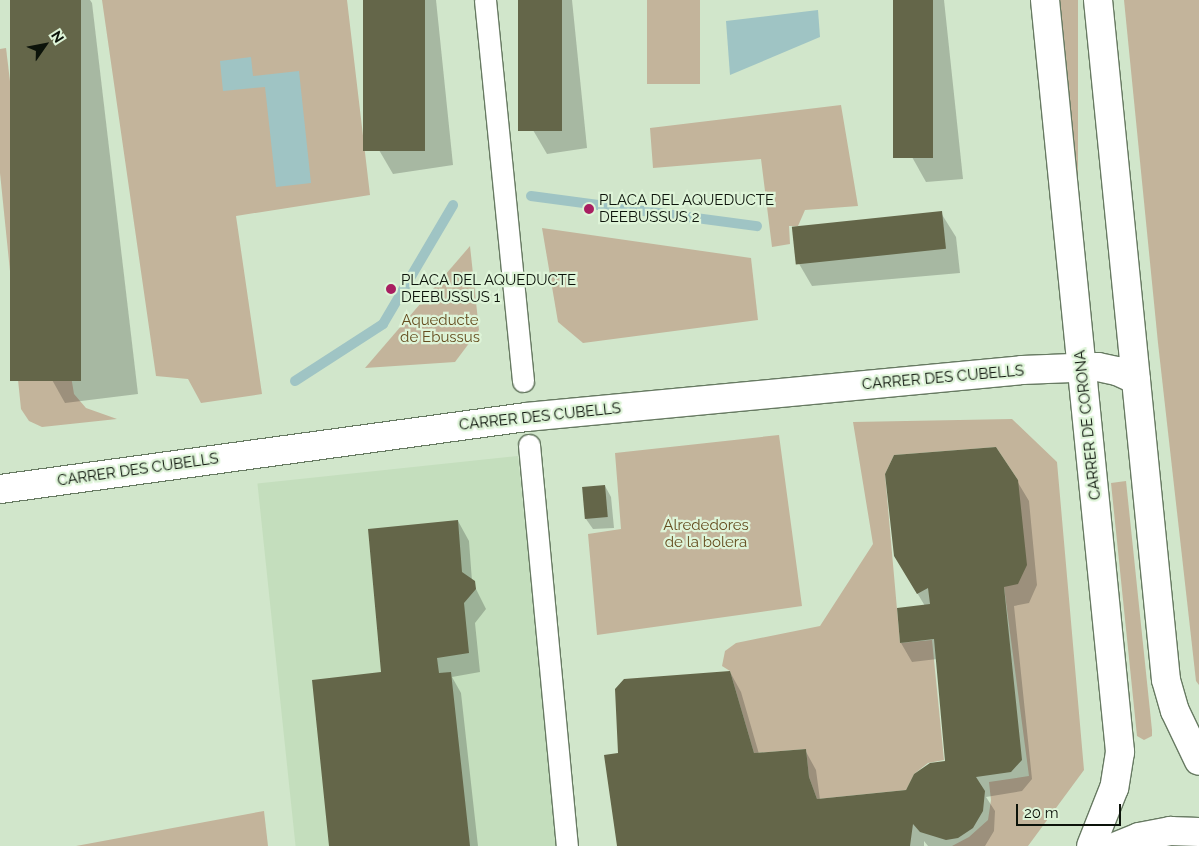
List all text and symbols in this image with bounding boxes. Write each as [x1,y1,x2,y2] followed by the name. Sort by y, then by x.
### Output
[20,20,70,70] north arrow
[48,28,67,46] text: N
[599,191,775,226] place label: PLACA DEL AQUEDUCTE DEEBUSSUS 2
[583,203,595,215] marker: PLACA DEL AQUEDUCTE DEEBUSSUS 2
[401,271,577,306] place label: PLACA DEL AQUEDUCTE DEEBUSSUS 1
[385,283,397,295] marker: PLACA DEL AQUEDUCTE DEEBUSSUS 1
[400,311,480,346] park label: Aqueducte de Ebussus
[1071,349,1105,501] street label: CARRER DE CORONA
[861,362,1025,394] street label: CARRER DES CUBELLS
[458,400,622,434] street label: CARRER DES CUBELLS
[56,450,220,490] street label: CARRER DES CUBELLS
[663,516,749,551] park label: Alrededores de la bolera
[1019,794,1124,826] scale bar
[1024,804,1059,822] text: 20 m

